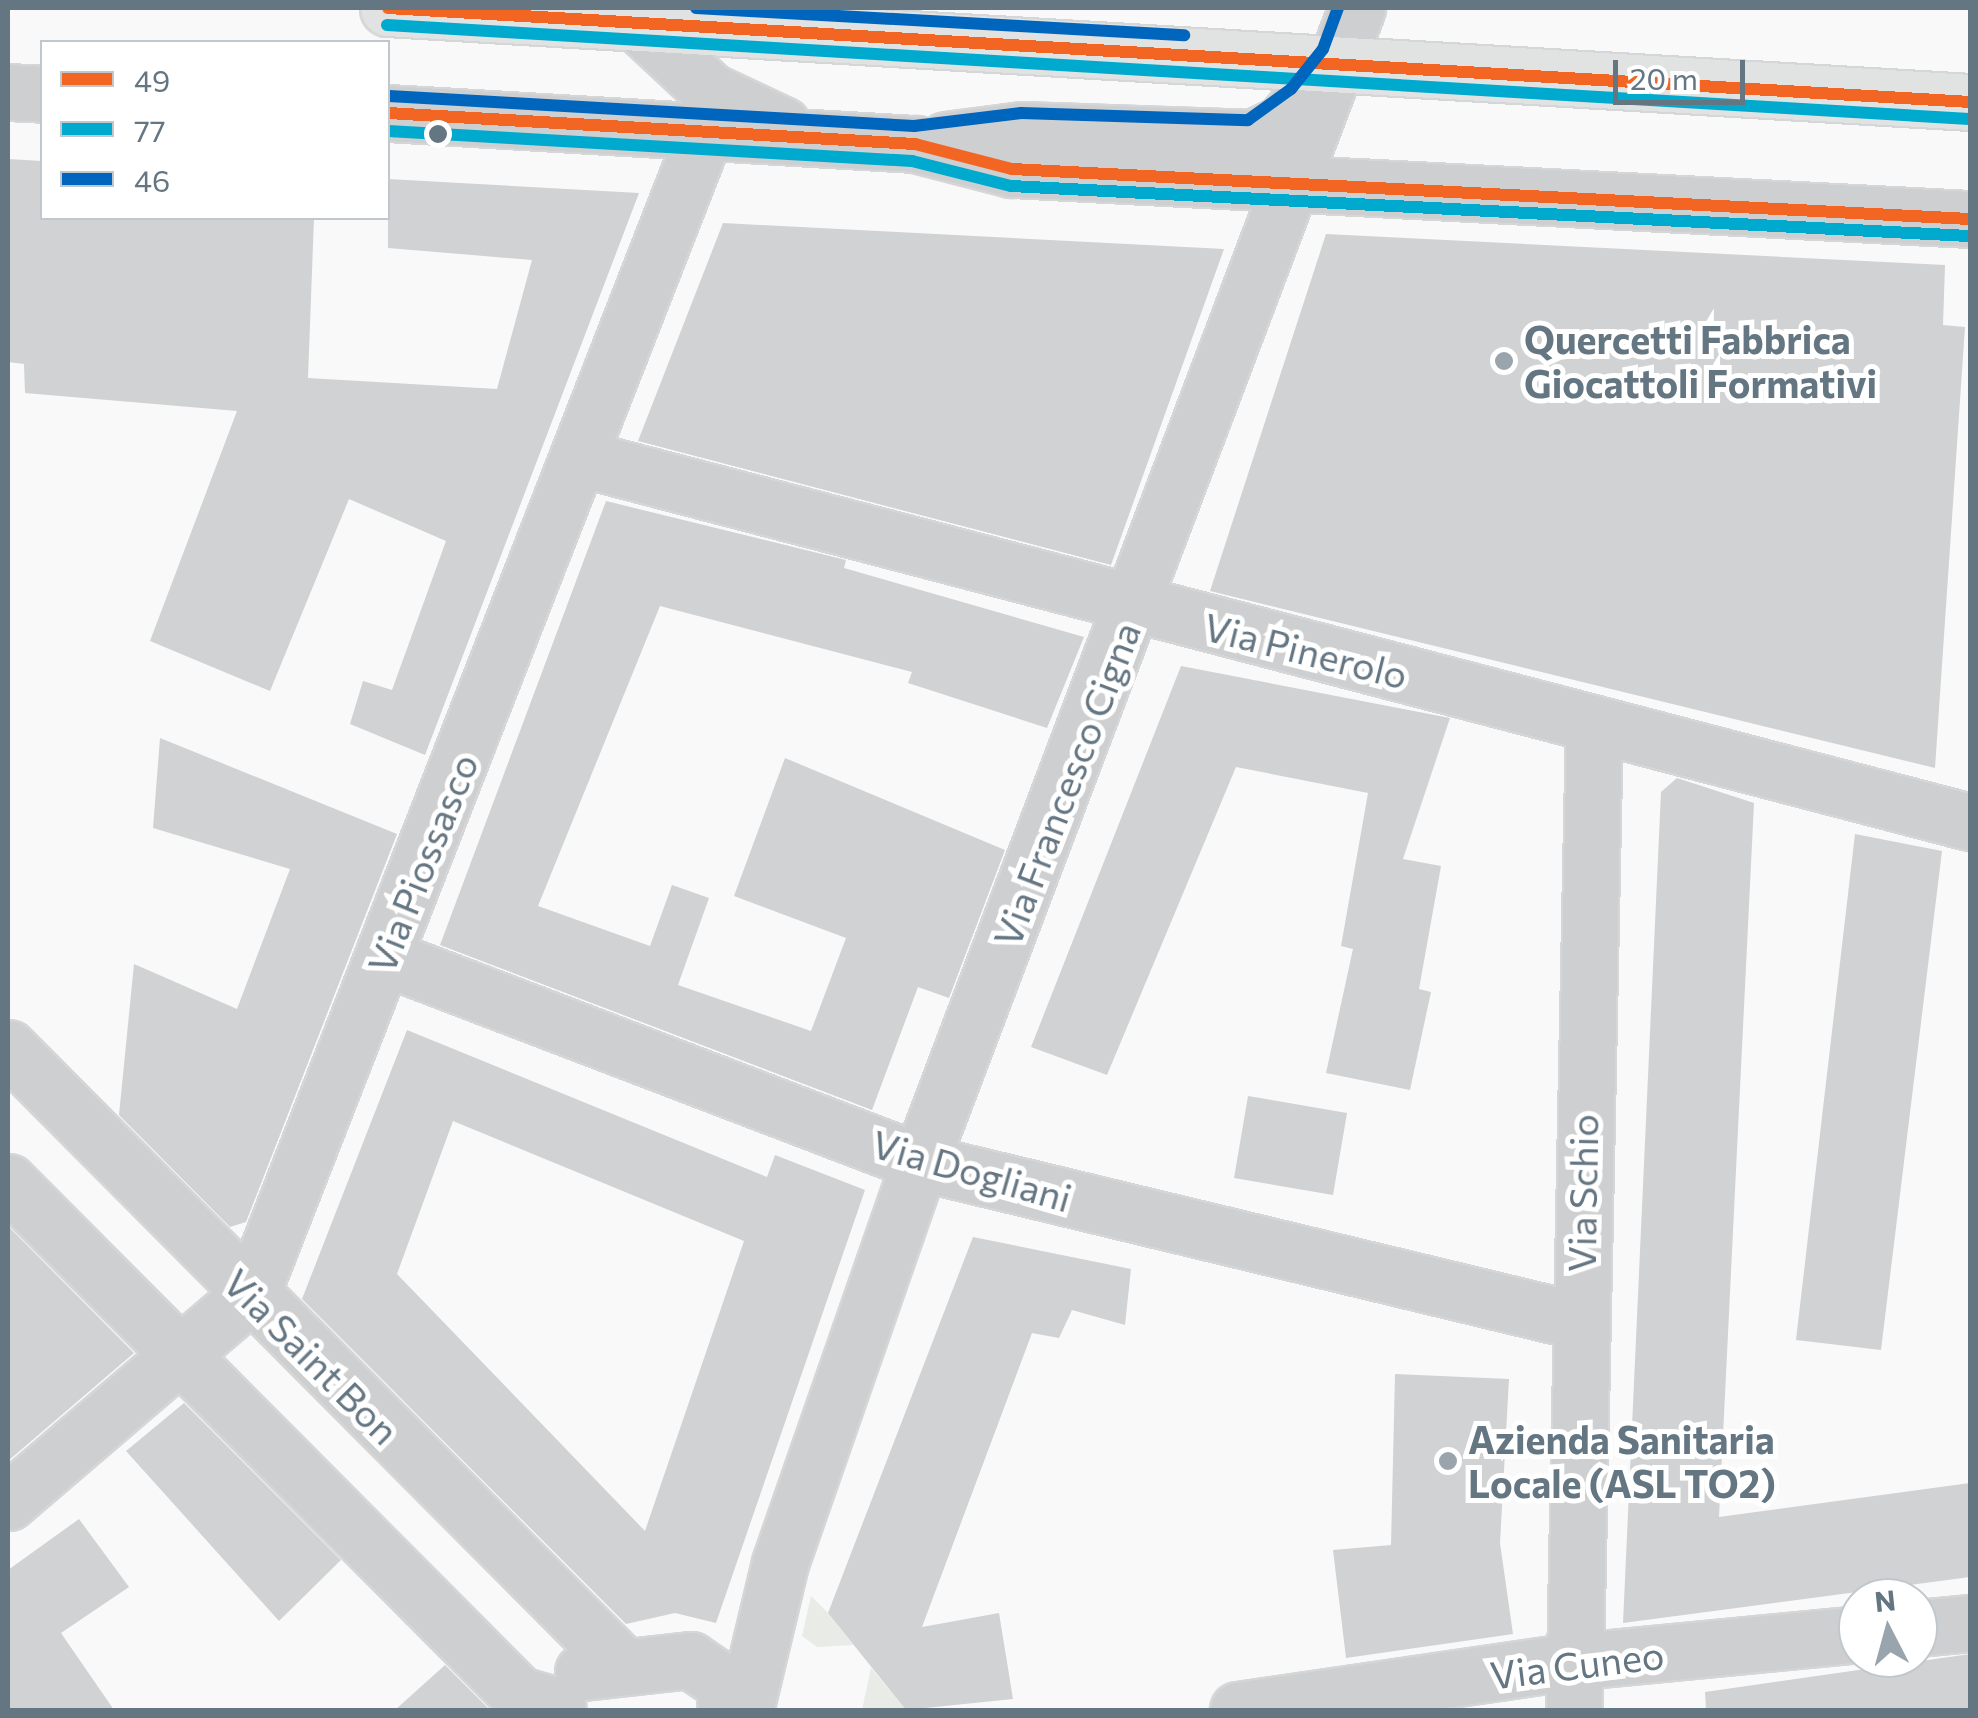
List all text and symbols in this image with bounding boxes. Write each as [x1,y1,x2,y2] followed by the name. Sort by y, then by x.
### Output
[40,40,390,220] legend
[1618,40,1750,102] scale bar
[1630,59,1698,96] text: 20 m
[134,61,170,98] text: 49
[134,111,166,148] text: 77
[428,124,448,144] unlabelled marker
[134,161,170,198] text: 46
[1524,316,1877,406] place label: Quercetti Fabbrica Giocattoli Formativi
[1493,350,1515,372] marker: Quercetti Fabbrica Giocattoli Formativi
[1200,603,1412,697] street label: Via Pinerolo
[983,615,1149,953] street label: Via Francesco Cigna
[357,747,487,979] street label: Via Piossasco
[1558,1113,1606,1273] street label: Via Schio
[867,1120,1077,1220] street label: Via Dogliani
[215,1259,409,1453] street label: Via Saint Bon
[1468,1416,1776,1506] place label: Azienda Sanitaria Locale (ASL TO2)
[1437,1450,1459,1472] marker: Azienda Sanitaria Locale (ASL TO2)
[1838,1578,1938,1678] north arrow
[1873,1582,1897,1618] text: N
[1487,1631,1667,1697] street label: Via Cuneo

